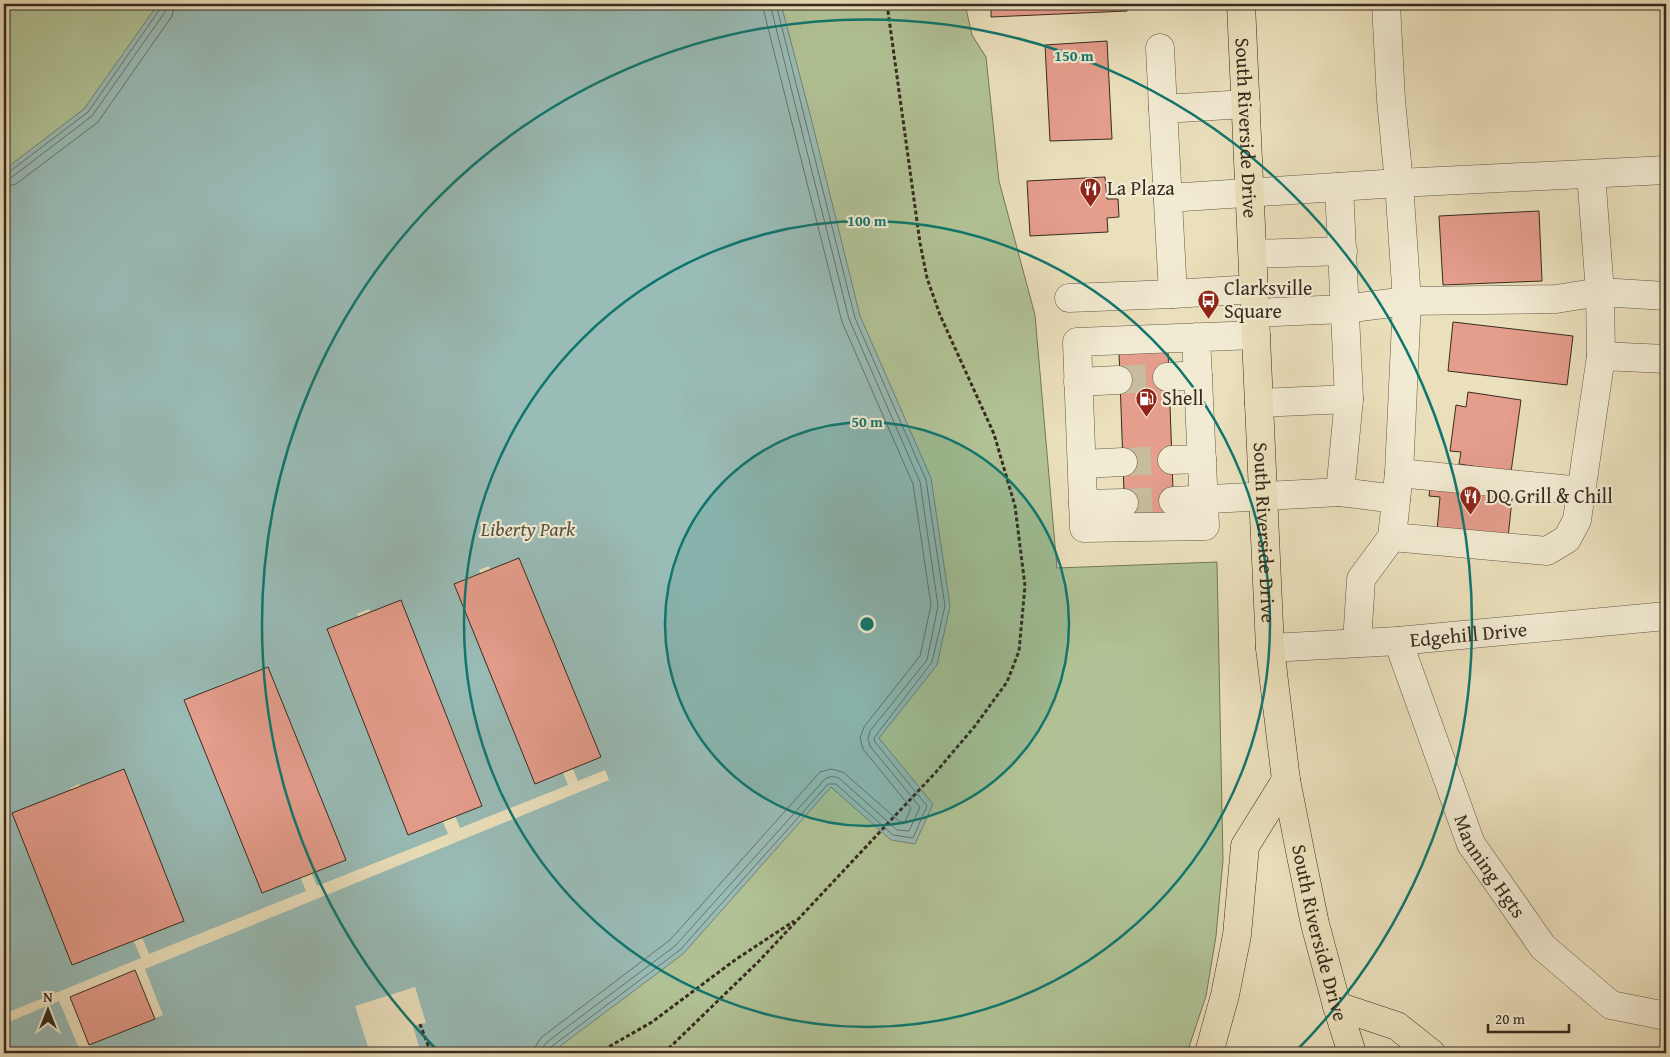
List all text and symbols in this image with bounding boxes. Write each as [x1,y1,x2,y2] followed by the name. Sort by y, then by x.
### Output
[1229,37,1266,219] street label: South Riverside Drive
[1054,45,1094,66] text: 150 m
[1107,173,1175,202] place label: La Plaza
[1079,176,1103,207] restaurant icon: La Plaza
[847,210,887,231] text: 100 m
[1224,273,1312,325] place label: Clarksville Square
[1196,288,1220,319] bus stop icon: Clarksville Square
[1162,383,1204,412] place label: Shell
[1134,386,1158,417] fuel station icon: Shell
[851,411,883,432] text: 50 m
[1247,442,1284,623] street label: South Riverside Drive
[1486,481,1613,510] place label: DQ Grill & Chill
[1458,484,1482,515] restaurant icon: DQ Grill & Chill
[480,514,576,543] park label: Liberty Park
[1409,614,1528,654] street label: Edgehill Drive
[858,615,876,633] centre of rings
[1447,810,1533,924] street label: Manning Hgts
[1285,842,1356,1025] street label: South Riverside Drive
[22,984,72,1034] north arrow
[43,987,53,1007] text: N
[1488,1002,1569,1034] scale bar
[1495,1008,1526,1029] text: 20 m

